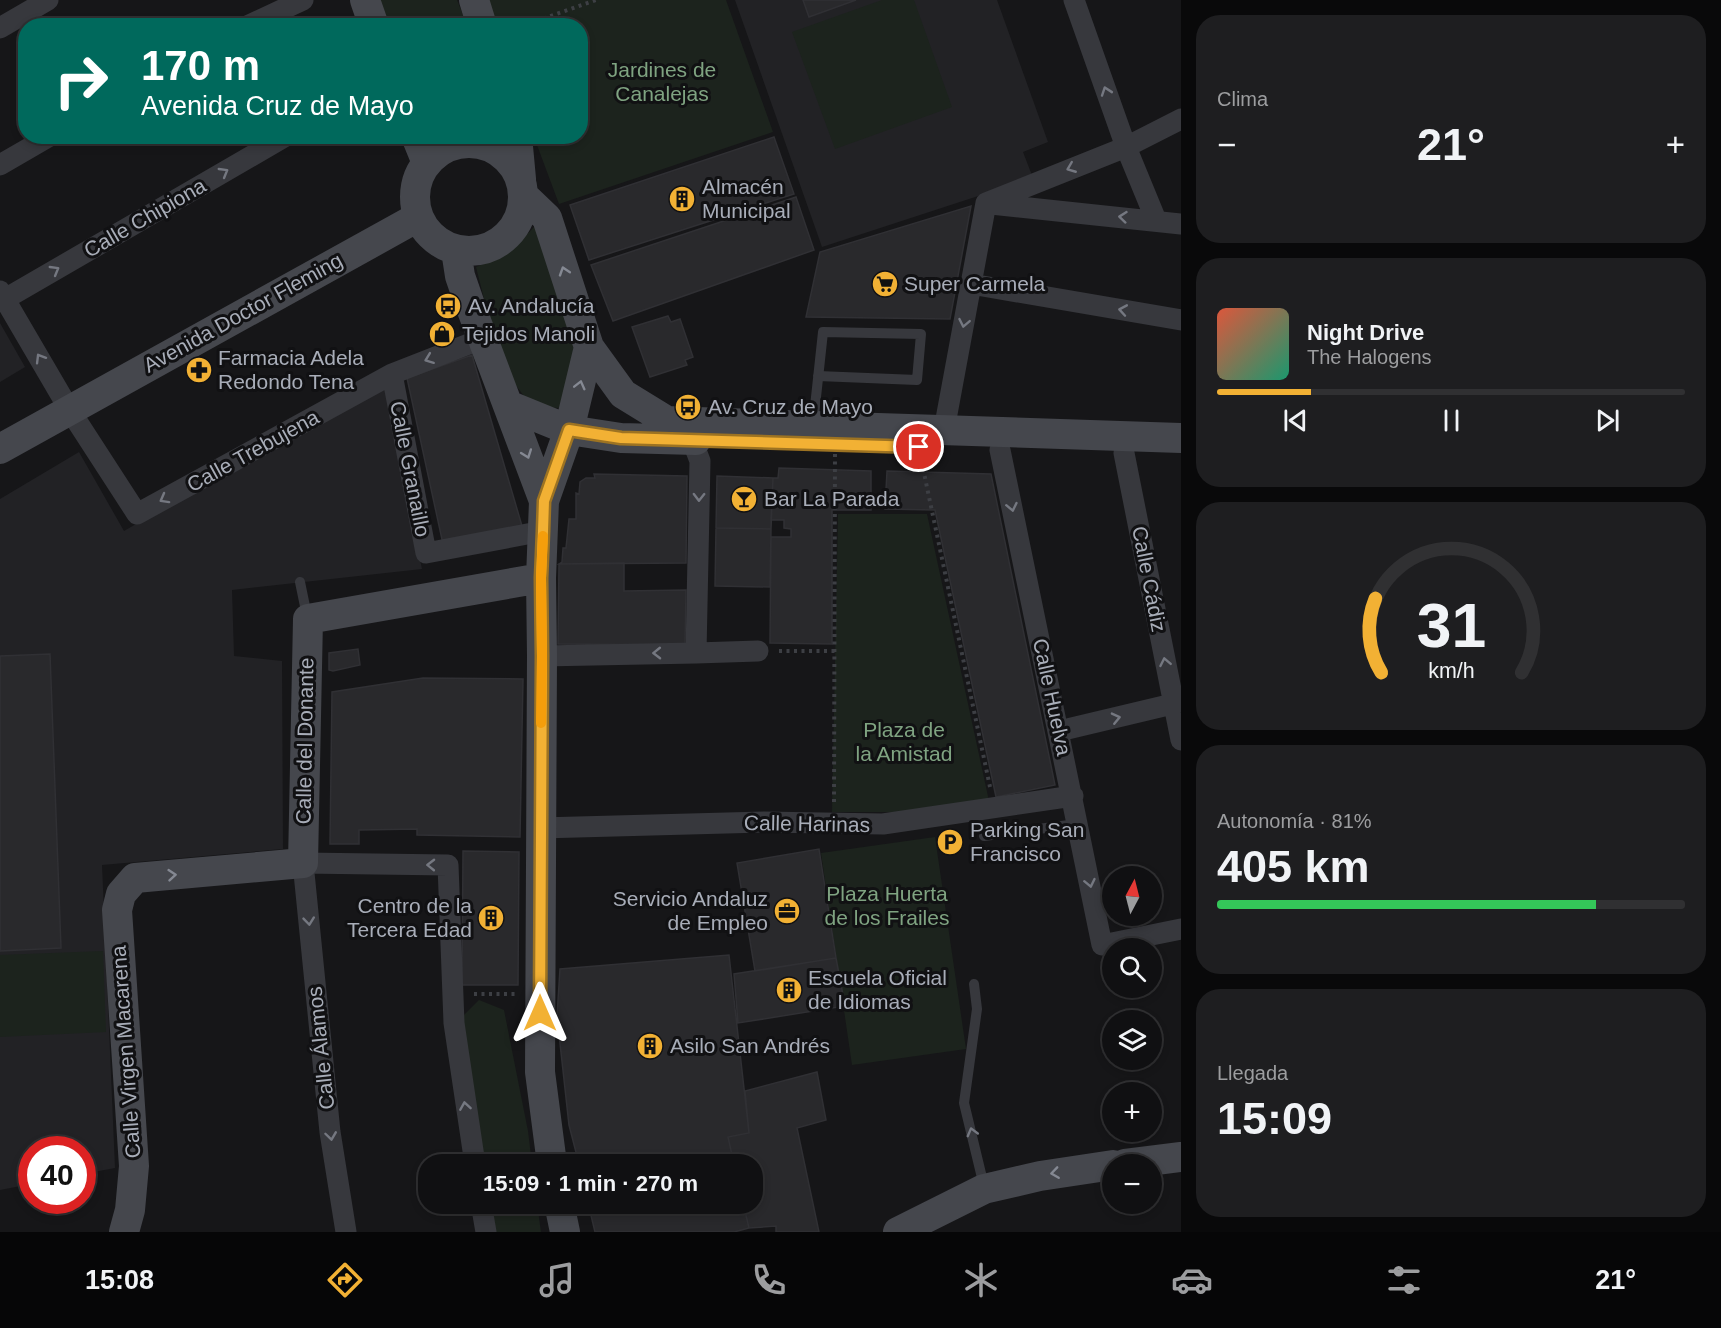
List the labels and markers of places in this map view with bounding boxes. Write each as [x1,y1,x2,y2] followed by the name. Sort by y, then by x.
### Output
[702,175,791,222] place label: Almacén Municipal
[667,184,697,214] building icon: Almacén Municipal
[870,269,900,299] supermarket icon: Super Carmela
[904,272,1046,295] place label: Super Carmela
[433,291,463,321] bus stop icon: Av. Andalucía
[468,294,595,317] place label: Av. Andalucía
[427,319,457,349] shop icon: Tejidos Manoli
[462,322,595,345] place label: Tejidos Manoli
[218,346,364,393] place label: Farmacia Adela Redondo Tena
[184,355,214,385] pharmacy icon: Farmacia Adela Redondo Tena
[673,392,703,422] bus stop icon: Av. Cruz de Mayo
[708,395,873,418] place label: Av. Cruz de Mayo
[893,421,944,472] pin
[729,484,759,514] bar icon: Bar La Parada
[764,487,900,510] place label: Bar La Parada
[970,818,1084,865] place label: Parking San Francisco
[935,827,965,857] parking icon: Parking San Francisco
[613,887,768,934] place label: Servicio Andaluz de Empleo
[347,894,472,941] place label: Centro de la Tercera Edad
[772,896,802,926] office icon: Servicio Andaluz de Empleo
[476,903,506,933] building icon: Centro de la Tercera Edad
[808,966,947,1013] place label: Escuela Oficial de Idiomas
[774,975,804,1005] building icon: Escuela Oficial de Idiomas
[635,1031,665,1061] building icon: Asilo San Andrés
[670,1034,830,1057] place label: Asilo San Andrés

